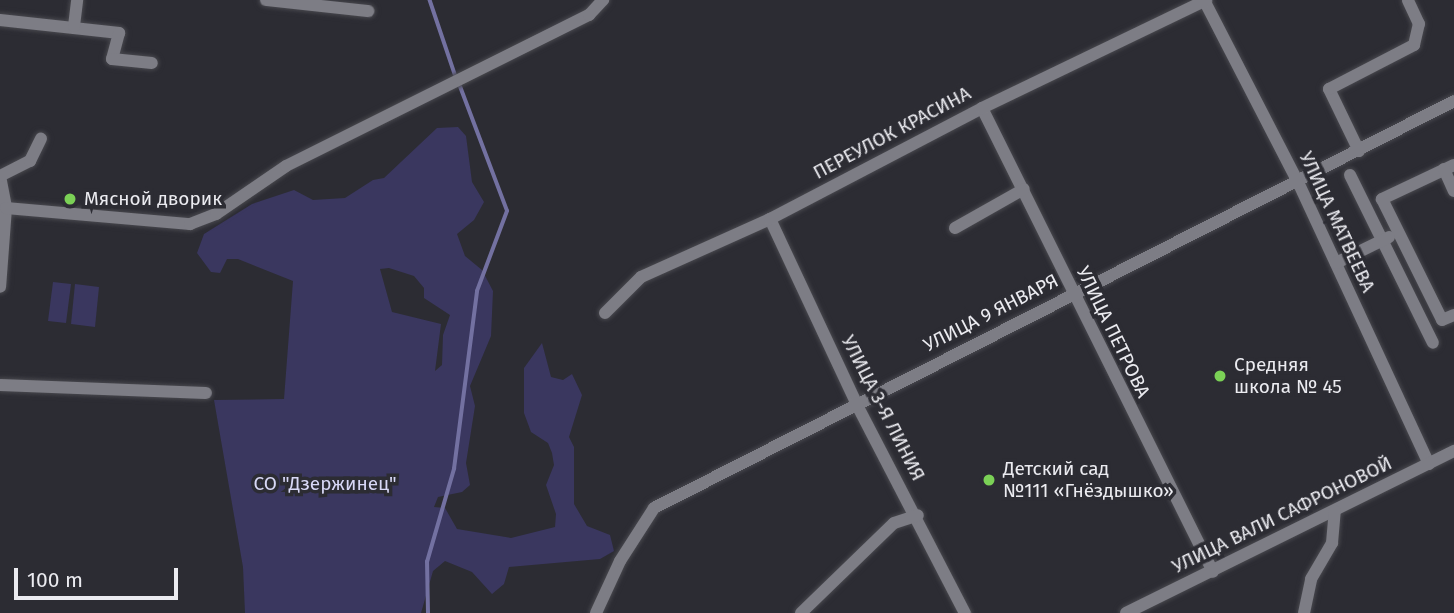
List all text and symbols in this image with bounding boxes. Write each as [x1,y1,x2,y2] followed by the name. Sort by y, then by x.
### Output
[809,82,975,184] street label: ПЕРЕУЛОК КРАСИНА
[1294,148,1380,296] street label: УЛИЦА МАТВЕЕВА
[84,188,222,210] place label: Мясной дворик
[62,191,78,207] marker: Мясной дворик
[1071,263,1155,401] street label: УЛИЦА ПЕТРОВА
[920,269,1062,357] street label: УЛИЦА 9 ЯНВАРЯ
[836,331,930,485] street label: УЛИЦА 3-Я ЛИНИЯ
[1234,354,1342,398] place label: Средняя школа № 45
[1212,368,1228,384] marker: Средняя школа № 45
[1168,452,1396,578] street label: УЛИЦА ВАЛИ САФРОНОВОЙ
[1003,458,1174,502] place label: Детский сад №111 «Гнёздышко»
[981,472,997,488] marker: Детский сад №111 «Гнёздышко»
[253,473,397,495] park label: СО "Дзержинец"
[18,554,182,598] scale bar
[27,567,83,593] text: 100 m

